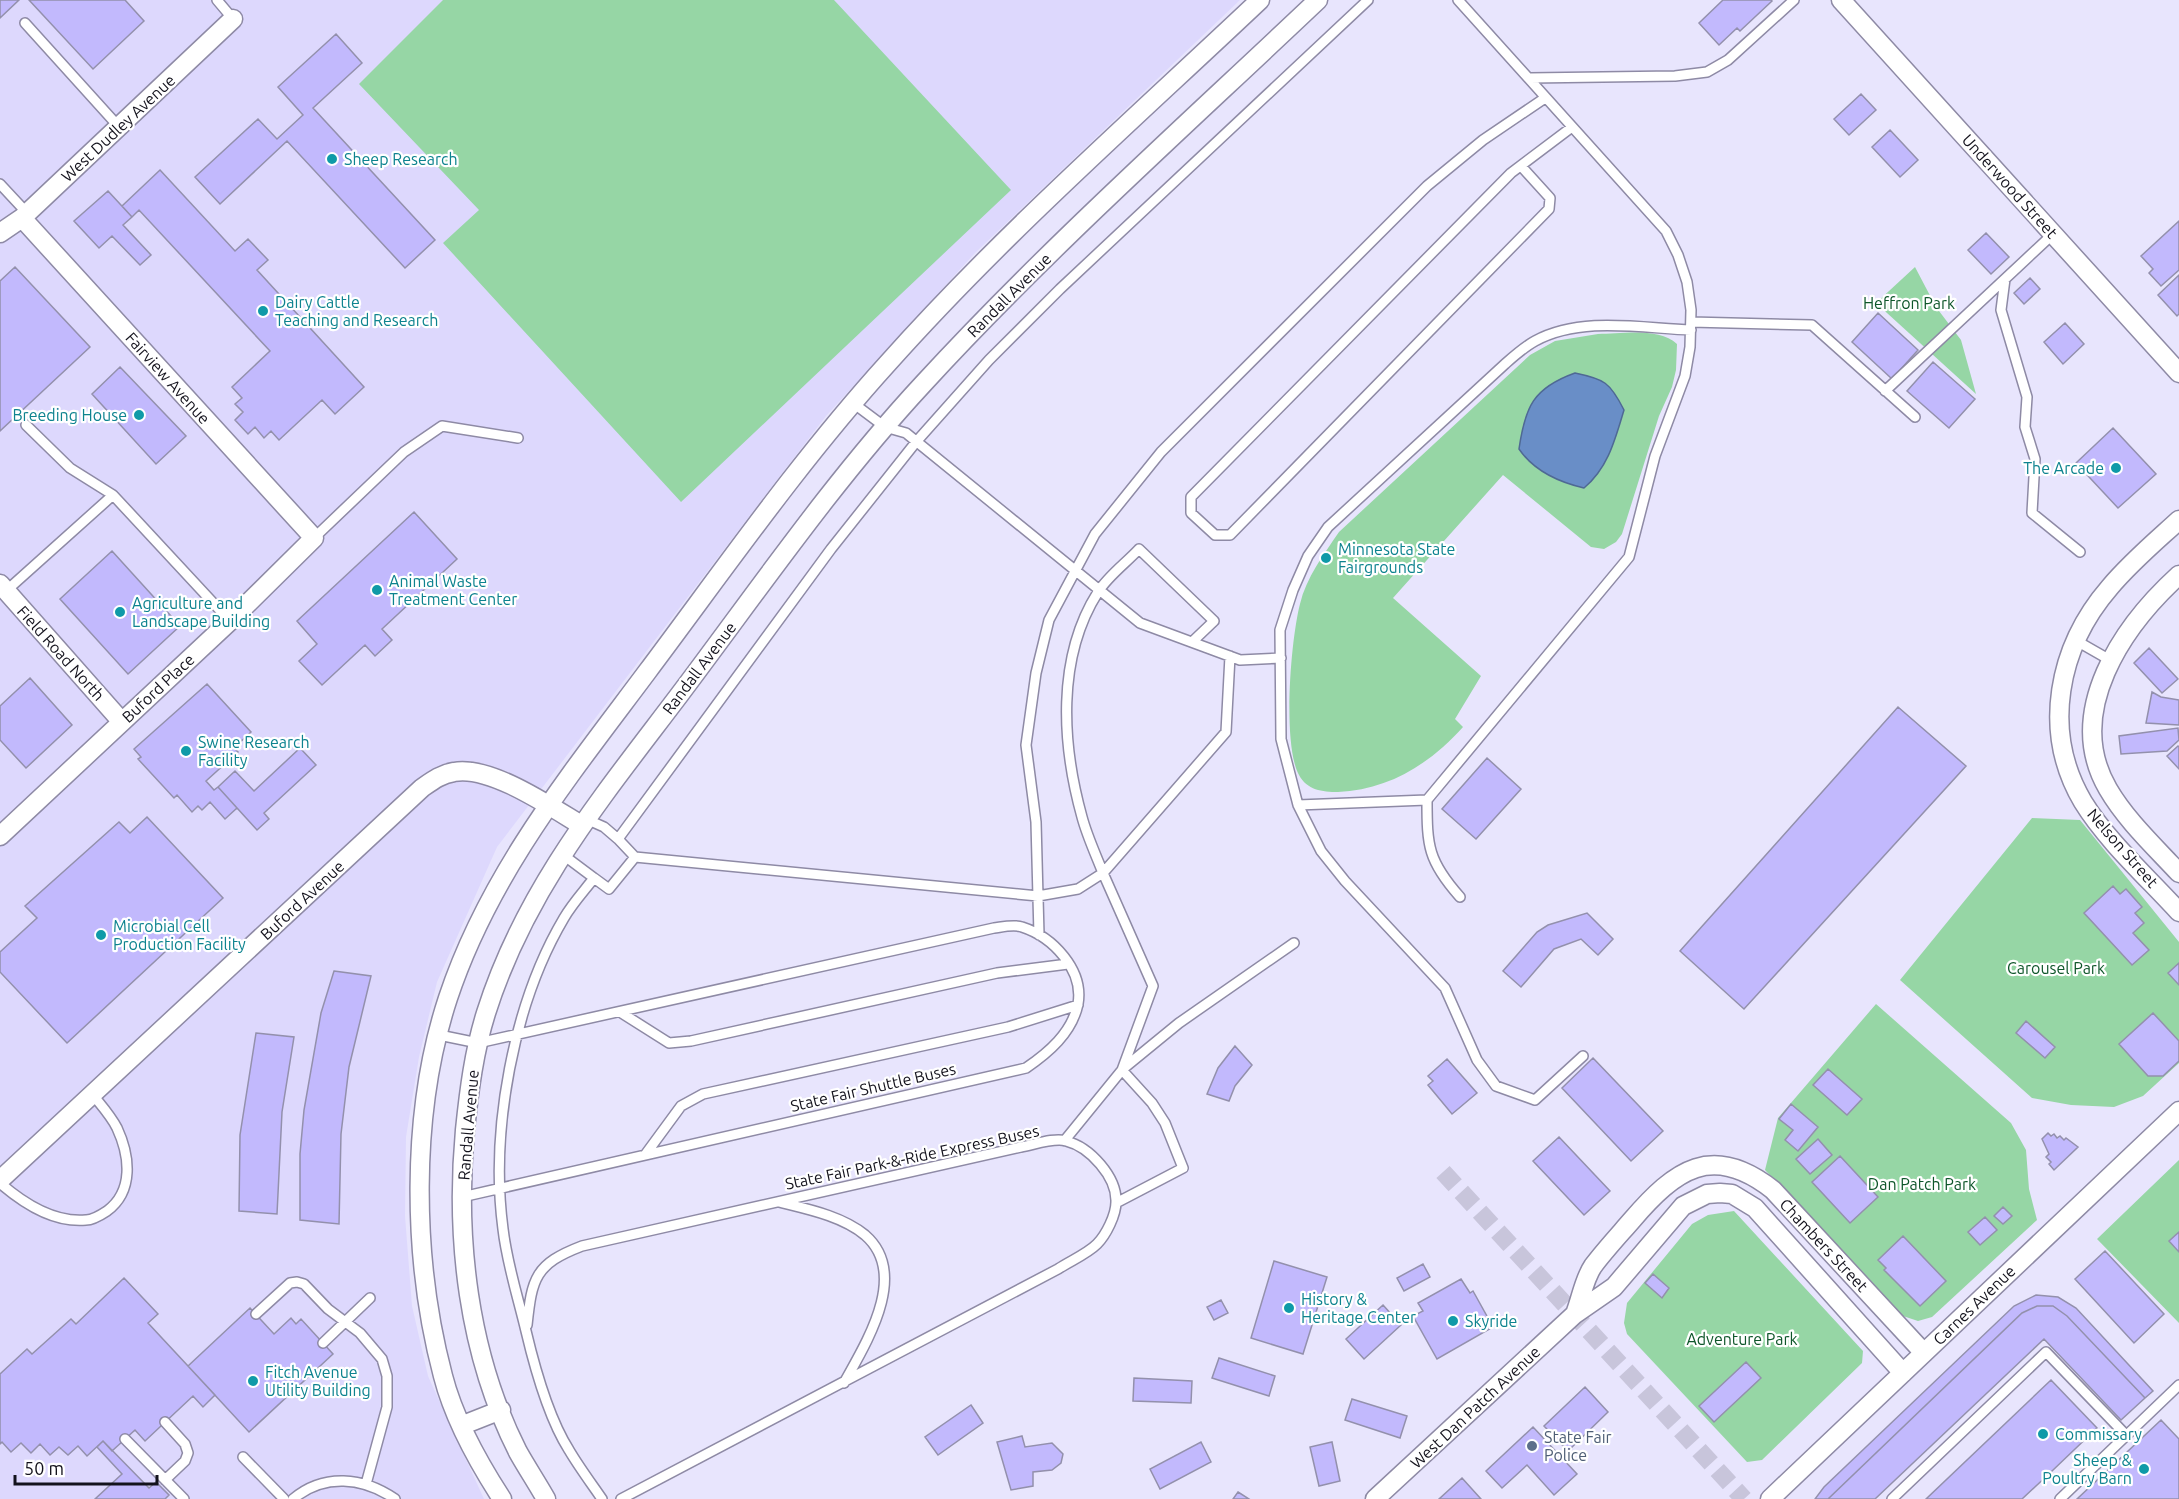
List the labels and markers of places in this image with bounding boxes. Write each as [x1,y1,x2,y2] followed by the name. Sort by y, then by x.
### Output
[344,150,458,168] place label: Sheep Research
[325,152,339,166] marker: Sheep Research
[275,293,438,329] place label: Dairy Cattle Teaching and Research
[256,304,270,318] marker: Dairy Cattle Teaching and Research
[12,406,127,424] place label: Breeding House
[132,408,146,422] marker: Breeding House
[2023,459,2104,477] place label: The Arcade
[2109,461,2123,475] marker: The Arcade
[1338,540,1455,576] place label: Minnesota State Fairgrounds
[1319,551,1333,565] marker: Minnesota State Fairgrounds
[389,572,517,608] place label: Animal Waste Treatment Center
[370,583,384,597] marker: Animal Waste Treatment Center
[132,594,270,630] place label: Agriculture and Landscape Building
[113,605,127,619] marker: Agriculture and Landscape Building
[198,733,310,769] place label: Swine Research Facility
[179,744,193,758] marker: Swine Research Facility
[113,917,246,953] place label: Microbial Cell Production Facility
[94,928,108,942] marker: Microbial Cell Production Facility
[1301,1290,1416,1326] place label: History & Heritage Center
[1282,1301,1296,1315] marker: History & Heritage Center
[1465,1312,1517,1330] place label: Skyride
[1446,1314,1460,1328] marker: Skyride
[265,1363,371,1399] place label: Fitch Avenue Utility Building
[246,1374,260,1388] marker: Fitch Avenue Utility Building
[2055,1425,2142,1443] place label: Commissary
[2036,1427,2050,1441] marker: Commissary
[1544,1428,1612,1464] place label: State Fair Police
[1525,1439,1539,1453] marker: State Fair Police
[2042,1451,2133,1487] place label: Sheep & Poultry Barn
[2137,1462,2151,1476] marker: Sheep & Poultry Barn

